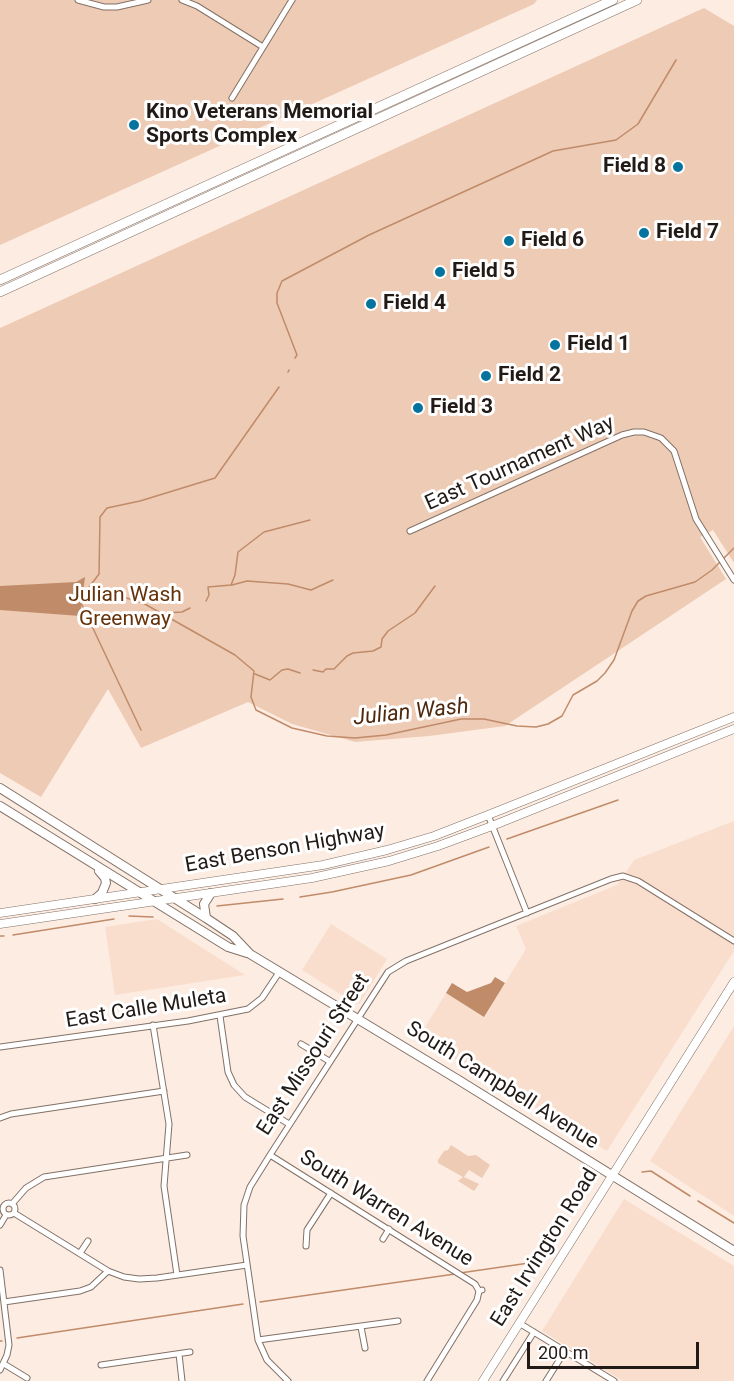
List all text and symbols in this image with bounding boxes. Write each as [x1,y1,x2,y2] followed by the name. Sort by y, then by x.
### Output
[146,100,373,150] place label: Kino Veterans Memorial Sports Complex
[127,118,141,132] marker: Kino Veterans Memorial Sports Complex
[603,154,666,180] place label: Field 8
[671,160,685,174] marker: Field 8
[656,220,719,246] place label: Field 7
[637,226,651,240] marker: Field 7
[521,228,584,254] place label: Field 6
[502,234,516,248] marker: Field 6
[452,259,515,285] place label: Field 5
[433,265,447,279] marker: Field 5
[383,291,446,317] place label: Field 4
[364,297,378,311] marker: Field 4
[567,332,630,358] place label: Field 1
[548,338,562,352] marker: Field 1
[498,363,561,389] place label: Field 2
[479,369,493,383] marker: Field 2
[430,395,493,421] place label: Field 3
[411,401,425,415] marker: Field 3
[422,411,618,517] street label: East Tournament Way
[68,583,182,633] park label: Julian Wash Greenway
[352,694,470,732] water label: Julian Wash
[183,819,387,879] street label: East Benson Highway
[252,969,376,1141] street label: East Missouri Street
[64,984,228,1034] street label: East Calle Muleta
[401,1016,603,1156] street label: South Campbell Avenue
[295,1145,477,1273] street label: South Warren Avenue
[486,1164,604,1332] street label: East Irvington Road
[530,1330,702,1368] scale bar
[538,1342,589,1363] text: 200 m

